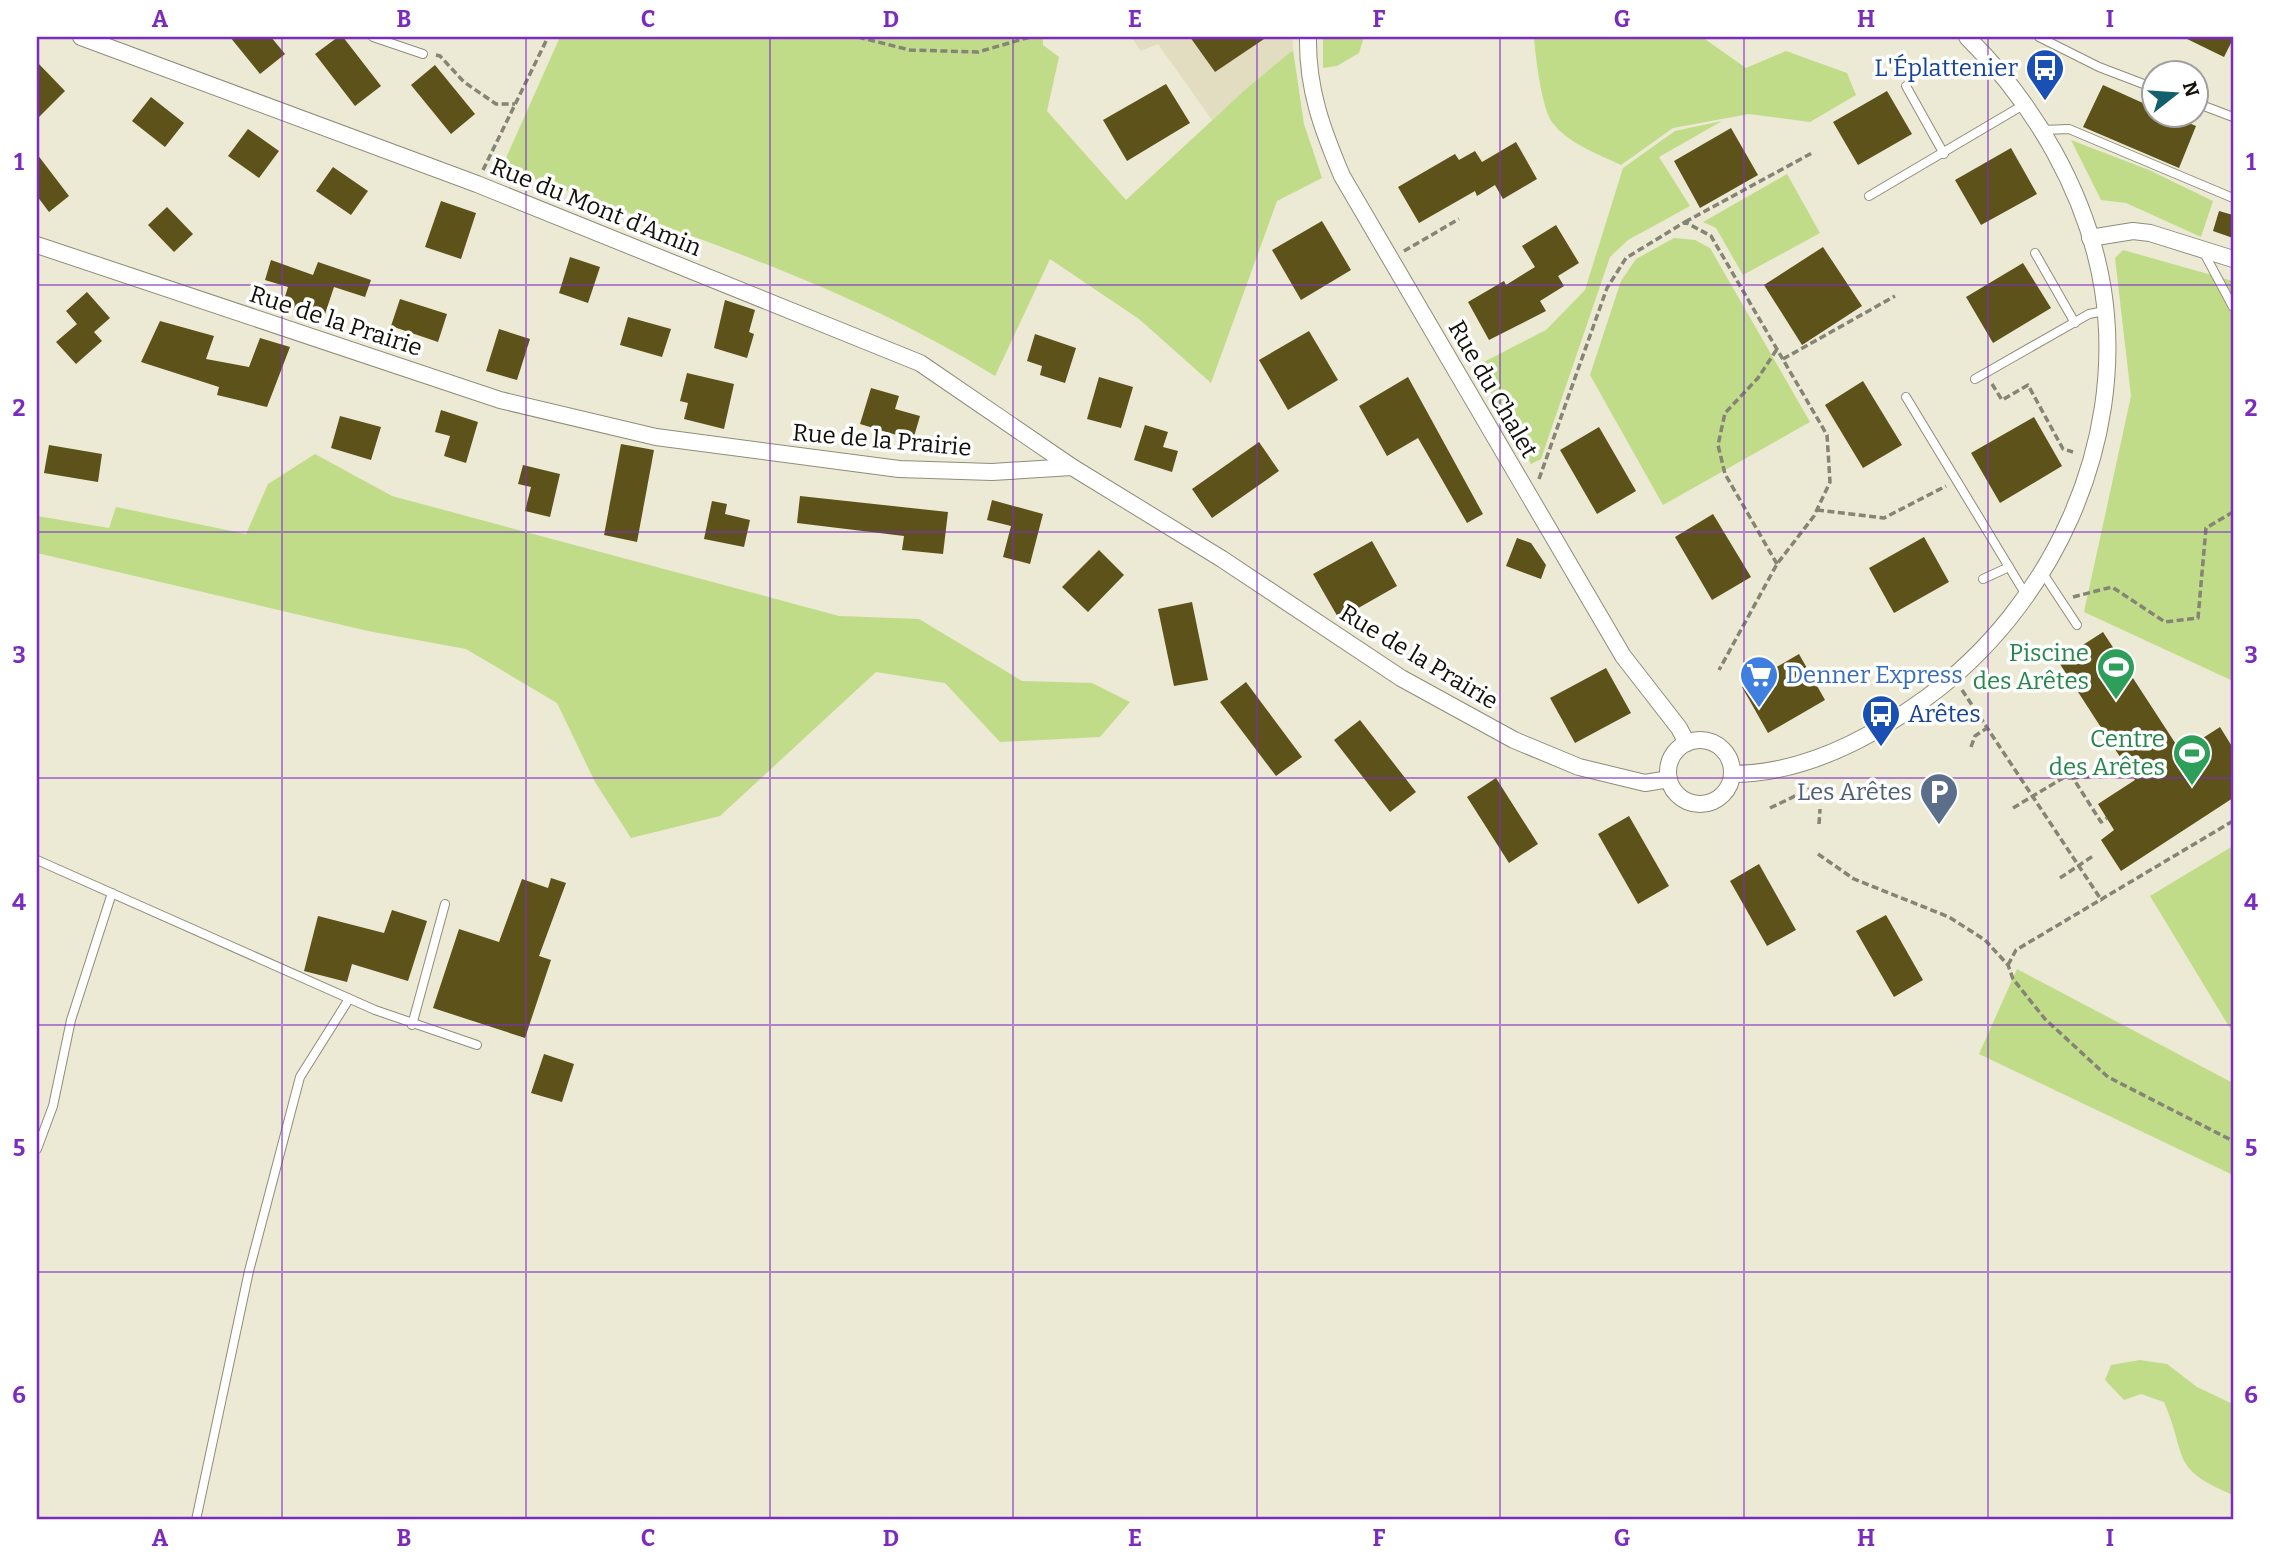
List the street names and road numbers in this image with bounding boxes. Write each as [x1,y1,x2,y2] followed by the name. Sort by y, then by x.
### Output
[487,152,705,262] street label: Rue du Mont d'Amin
[246,280,426,362] street label: Rue de la Prairie
[1442,315,1544,463] street label: Rue du Chalet
[791,418,973,462] street label: Rue de la Prairie
[1335,599,1503,715] street label: Rue de la Prairie

